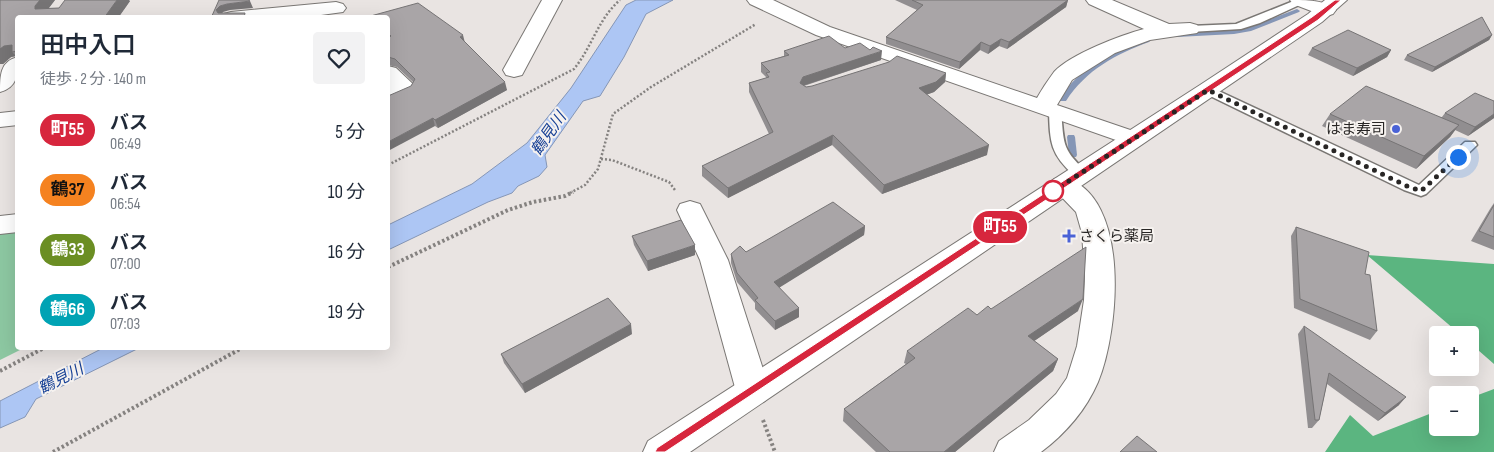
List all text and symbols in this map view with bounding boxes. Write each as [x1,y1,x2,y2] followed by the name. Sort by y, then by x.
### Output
[40,31,136,60] text: 田中入口
[313,32,365,84] button: heart
[40,70,146,89] text: 徒歩 · 2 分 · 140 m
[527,107,572,159] water label: 鶴見川
[110,112,148,135] text: バス
[51,119,84,140] text: 町55
[1326,120,1386,139] place label: はま寿司
[335,121,365,144] text: 5 分
[1390,123,1402,135] marker: はま寿司
[110,135,141,154] text: 06:49
[1446,145,1471,170] your location
[110,172,148,195] text: バス
[51,179,84,200] text: 鶴37
[1042,180,1064,202] unlabelled marker
[328,181,365,204] text: 10 分
[110,195,140,214] text: 06:54
[971,211,1029,243] line badge: 町55
[983,216,1017,237] text: 町55
[1079,227,1154,246] place label: さくら薬局
[1063,230,1075,242] marker: さくら薬局
[110,232,148,255] text: バス
[50,239,85,260] text: 鶴33
[328,241,365,264] text: 16 分
[110,255,141,274] text: 07:00
[110,292,148,315] text: バス
[50,299,85,320] text: 鶴66
[328,301,365,324] text: 19 分
[110,315,140,334] text: 07:03
[1429,326,1479,436] map controls
[1429,326,1479,376] button: +
[35,359,88,398] water label: 鶴見川
[1429,386,1479,436] button: −

